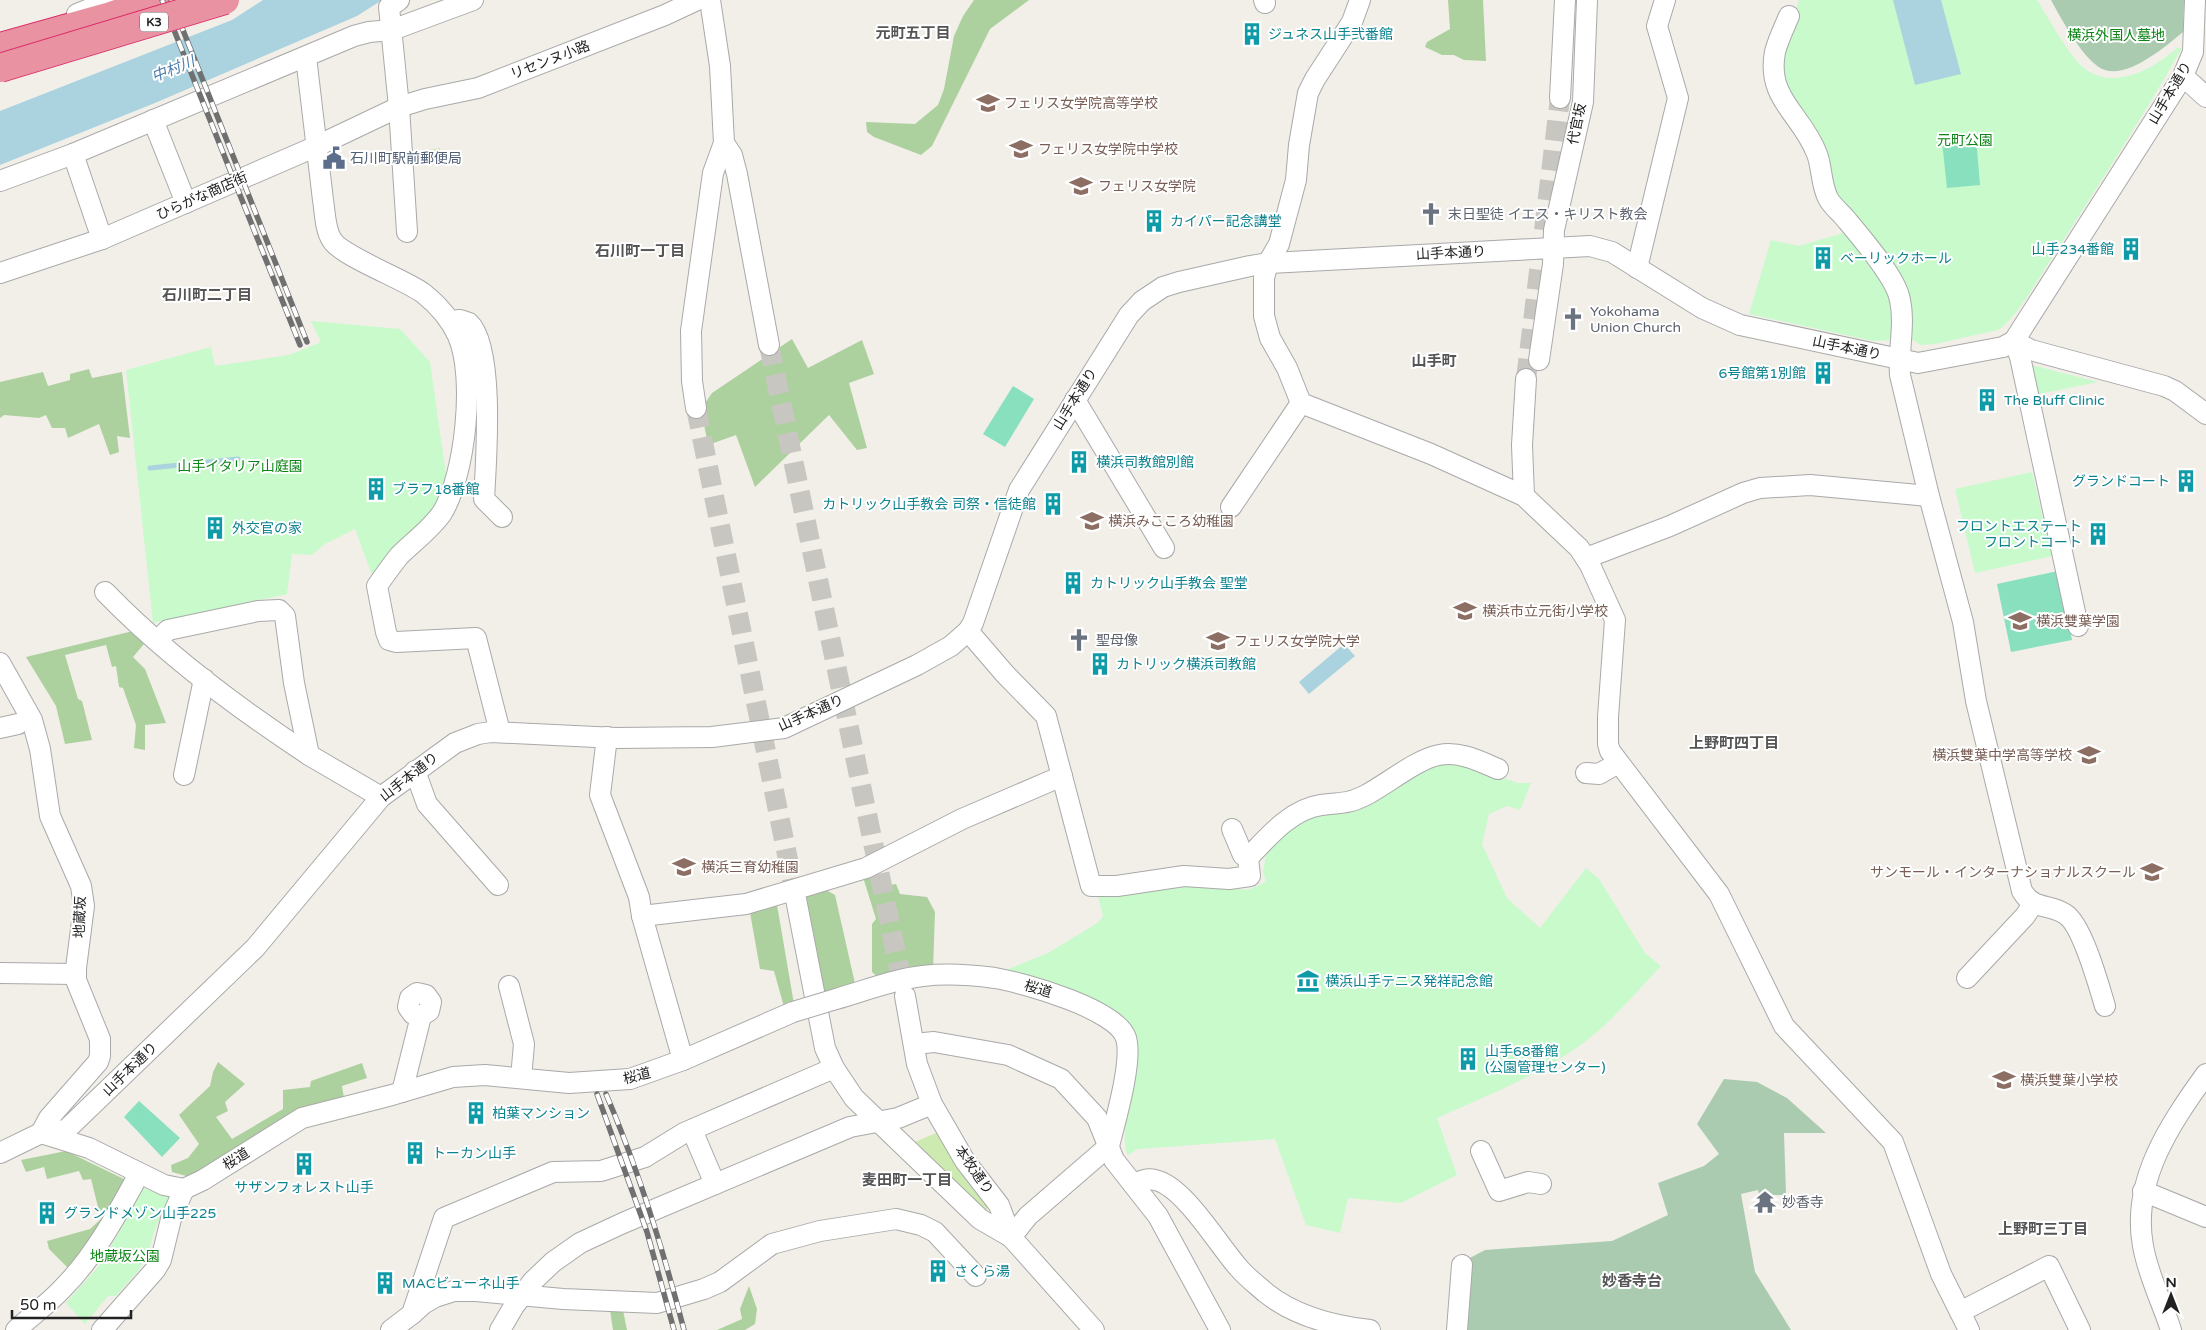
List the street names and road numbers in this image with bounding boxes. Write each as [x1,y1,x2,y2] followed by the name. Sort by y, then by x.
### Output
[140,13,168,32] road number: K3
[508,37,592,83] street label: リセンヌ小路
[2145,59,2195,127] street label: 山手本通り
[1564,102,1590,146] street label: 代官坂
[154,168,250,224] street label: ひらがな商店街
[1416,243,1486,263] street label: 山手本通り
[1811,332,1883,364] street label: 山手本通り
[1049,365,1101,433] street label: 山手本通り
[776,691,846,735] street label: 山手本通り
[376,749,442,805] street label: 山手本通り
[71,896,89,938] street label: 地蔵坂
[1022,977,1054,1001] street label: 桜道
[99,1039,161,1099] street label: 山手本通り
[621,1064,653,1088] street label: 桜道
[951,1142,997,1198] street label: 本牧通り
[220,1144,252,1174] street label: 桜道

